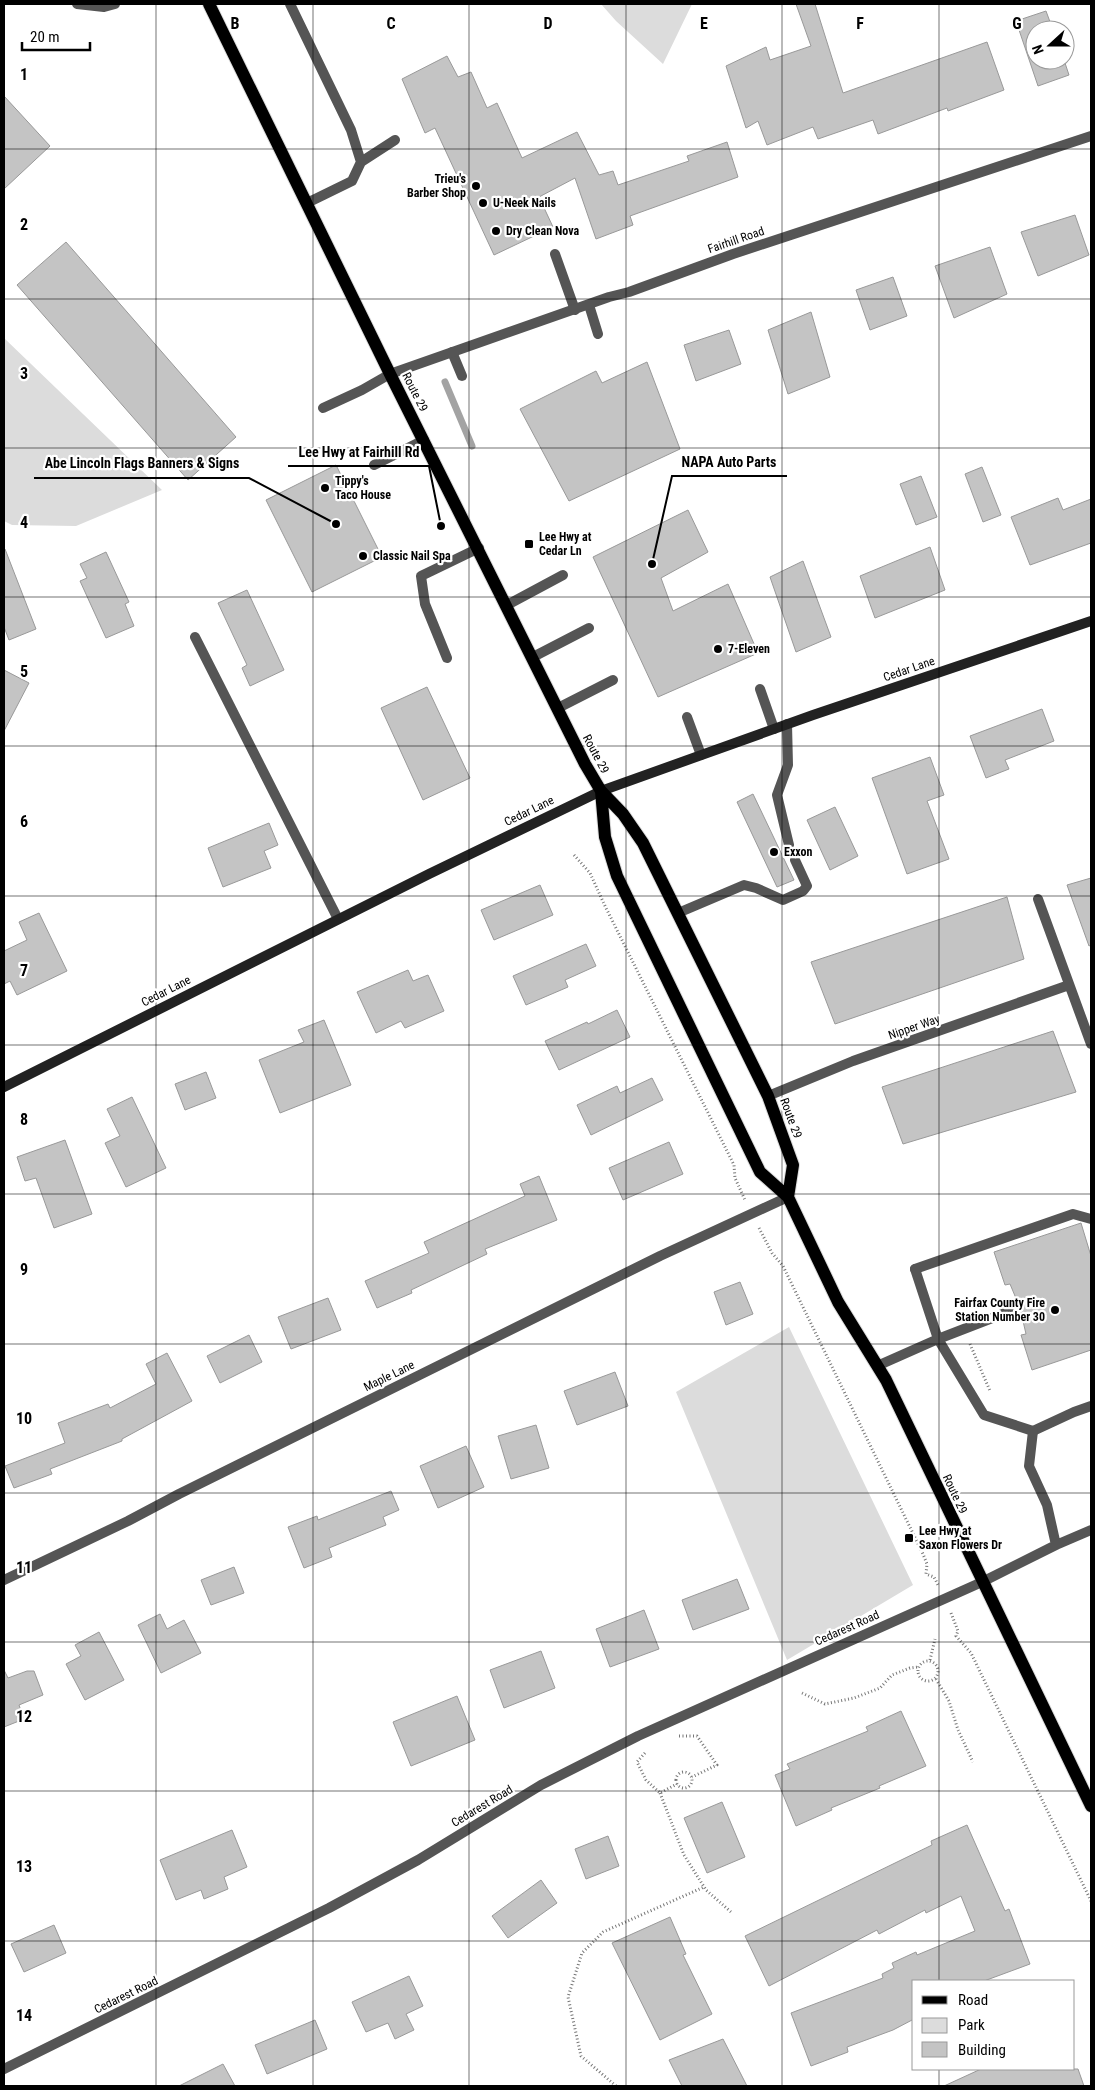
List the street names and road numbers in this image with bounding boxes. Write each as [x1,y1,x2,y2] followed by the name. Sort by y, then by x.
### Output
[706,224,766,256] street label: Fairhill Road
[399,370,431,414] street label: Route 29
[881,654,937,684] street label: Cedar Lane
[580,732,612,776] street label: Route 29
[502,793,556,829] street label: Cedar Lane
[139,972,193,1009] street label: Cedar Lane
[886,1012,942,1042] street label: Nipper Way
[777,1096,805,1140] street label: Route 29
[361,1358,417,1394] street label: Maple Lane
[940,1472,970,1516] street label: Route 29
[813,1608,881,1648] street label: Cedarest Road
[449,1782,515,1830] street label: Cedarest Road
[92,1974,160,2016] street label: Cedarest Road

